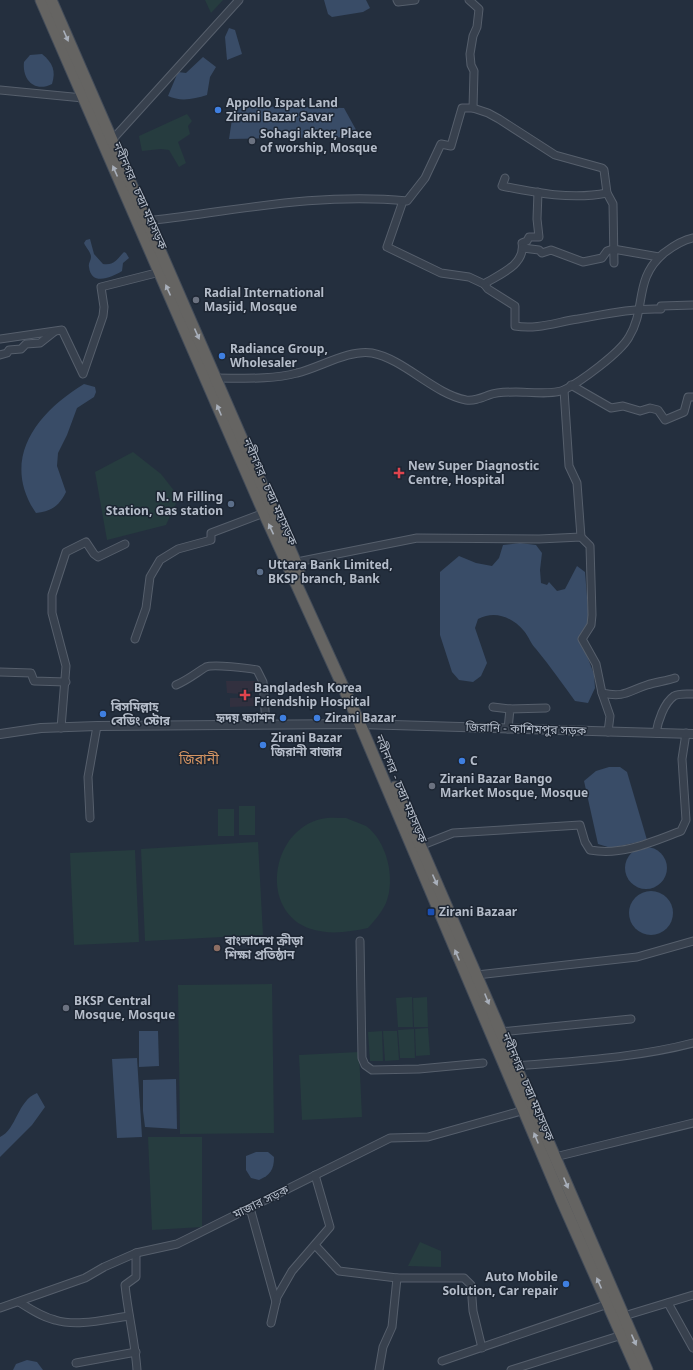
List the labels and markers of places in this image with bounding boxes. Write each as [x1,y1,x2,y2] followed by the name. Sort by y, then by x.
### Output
[226,94,338,125] place label: Appollo Ispat Land Zirani Bazar Savar
[213,105,223,115] marker: Appollo Ispat Land Zirani Bazar Savar
[260,125,377,156] place label: Sohagi akter, Place of worship, Mosque
[247,136,257,146] marker: Sohagi akter, Place of worship, Mosque
[204,284,324,315] place label: Radial International Masjid, Mosque
[191,295,201,305] marker: Radial International Masjid, Mosque
[230,340,328,371] place label: Radiance Group, Wholesaler
[217,351,227,361] marker: Radiance Group, Wholesaler
[408,457,539,488] place label: New Super Diagnostic Centre, Hospital
[393,467,405,479] marker: New Super Diagnostic Centre, Hospital
[106,488,223,519] place label: N. M Filling Station, Gas station
[226,499,236,509] marker: N. M Filling Station, Gas station
[268,556,393,587] place label: Uttara Bank Limited, BKSP branch, Bank
[255,567,265,577] marker: Uttara Bank Limited, BKSP branch, Bank
[254,679,370,710] place label: Bangladesh Korea Friendship Hospital
[239,689,251,701] marker: Bangladesh Korea Friendship Hospital
[110,698,171,729] place label: বিসমিল্লাহ বেডিং স্টোর
[98,709,108,719] marker: বিসমিল্লাহ বেডিং স্টোর
[215,709,276,726] place label: হৃদয় ফ্যাশন
[325,709,397,726] place label: Zirani Bazar
[278,713,288,723] marker: হৃদয় ফ্যাশন
[312,713,322,723] marker: Zirani Bazar
[270,729,343,760] place label: Zirani Bazar জিরানী বাজার
[258,740,268,750] marker: Zirani Bazar জিরানী বাজার
[470,752,478,769] place label: C
[457,756,467,766] marker: C
[440,770,588,801] place label: Zirani Bazar Bango Market Mosque, Mosque
[427,781,437,791] marker: Zirani Bazar Bango Market Mosque, Mosque
[439,903,518,920] place label: Zirani Bazaar
[426,907,436,917] marker: Zirani Bazaar
[224,932,304,963] place label: বাংলাদেশ ক্রীড়া শিক্ষা প্রতিষ্ঠান
[212,943,222,953] marker: বাংলাদেশ ক্রীড়া শিক্ষা প্রতিষ্ঠান
[74,992,175,1023] place label: BKSP Central Mosque, Mosque
[61,1003,71,1013] marker: BKSP Central Mosque, Mosque
[442,1268,559,1299] place label: Auto Mobile Solution, Car repair
[561,1279,571,1289] marker: Auto Mobile Solution, Car repair

